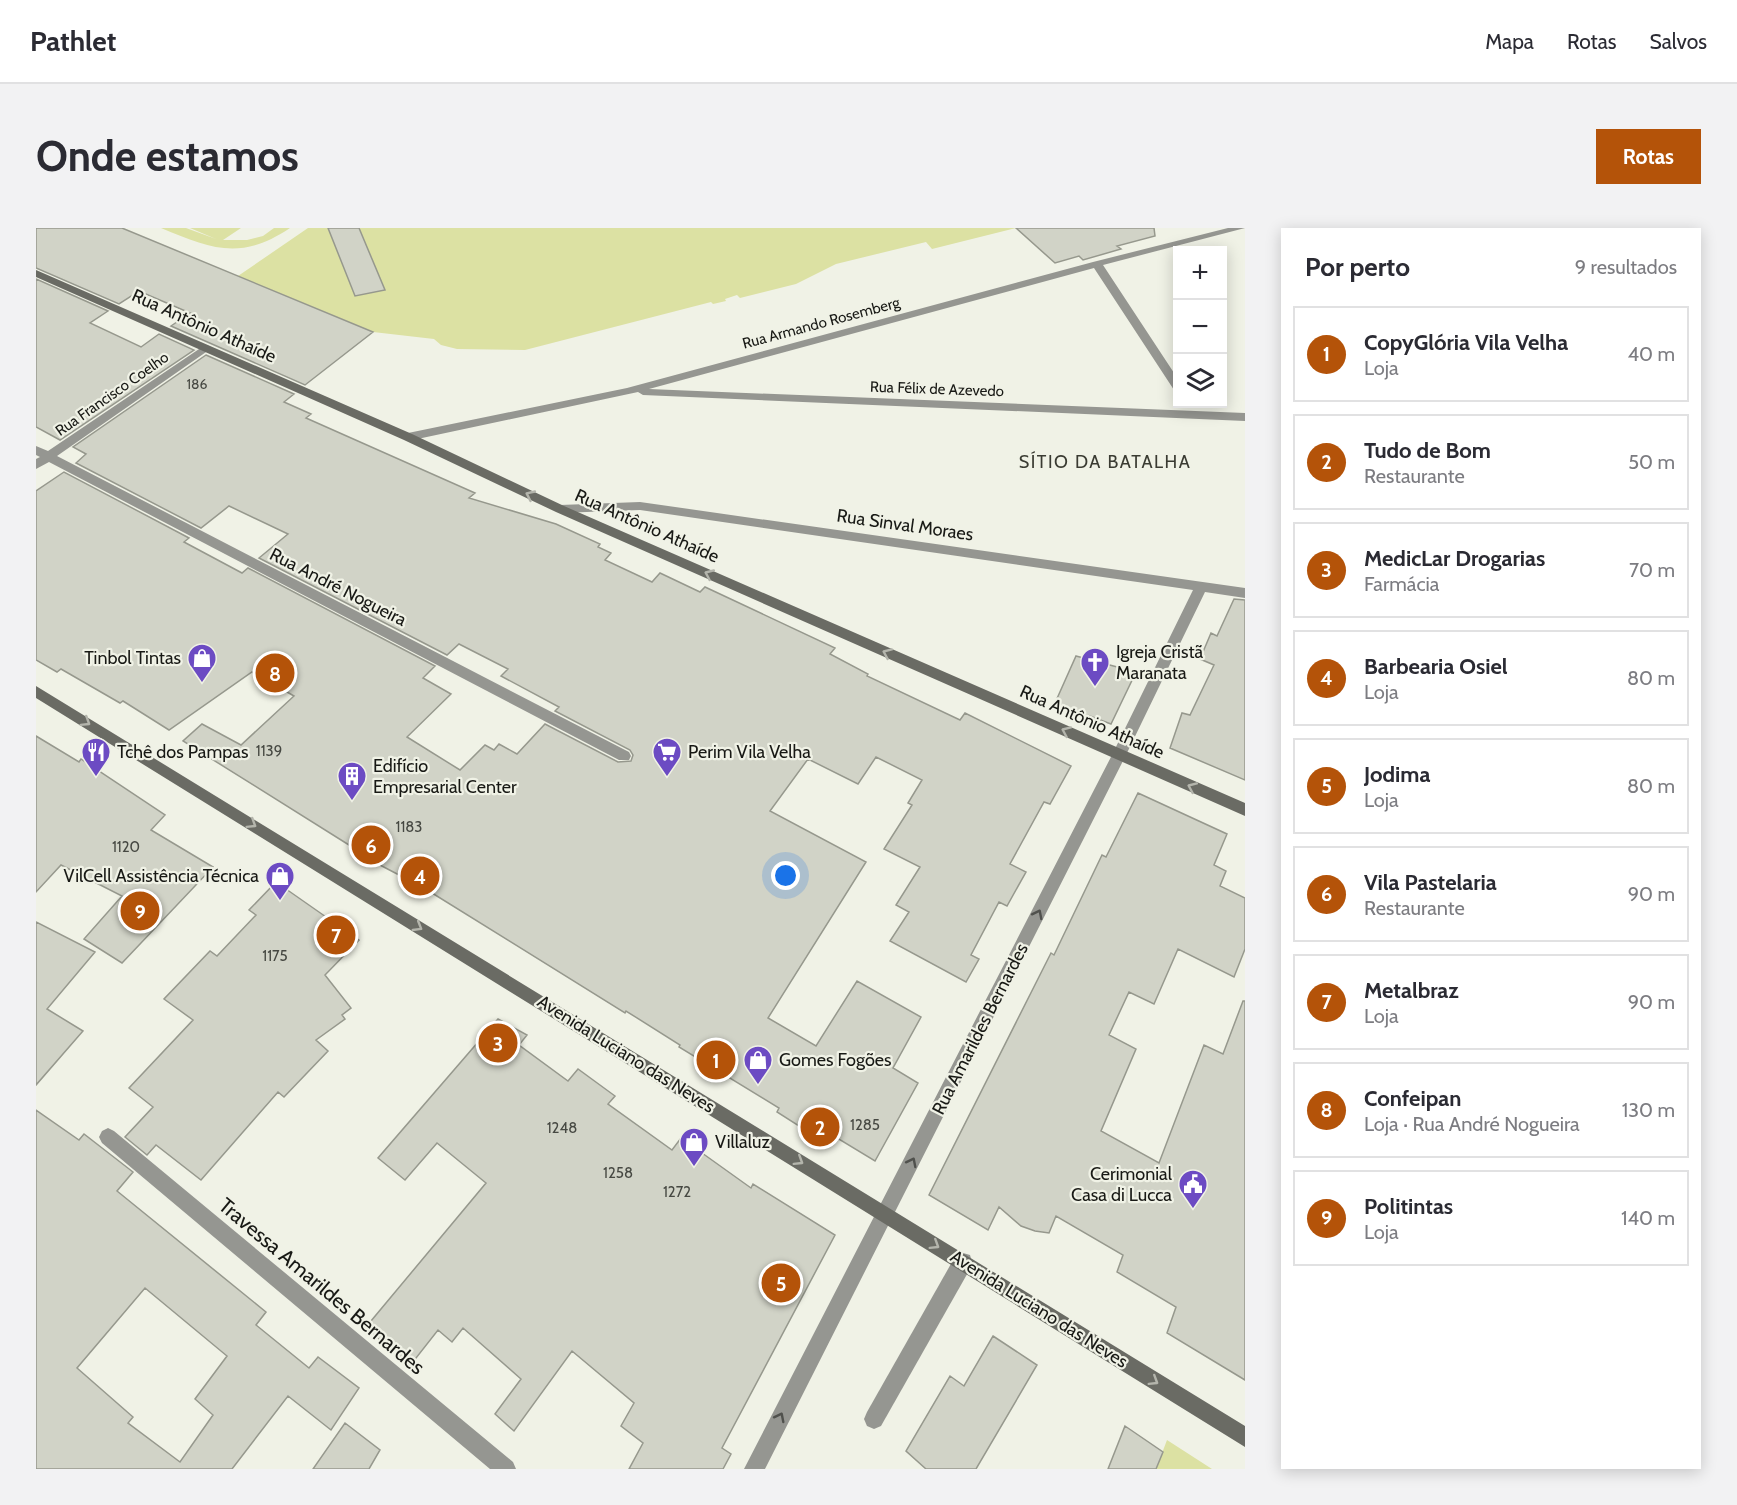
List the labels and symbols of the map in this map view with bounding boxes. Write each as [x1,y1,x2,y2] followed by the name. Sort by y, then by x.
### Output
[128,284,280,368] street label: Rua Antônio Athaíde
[740,293,902,353] street label: Rua Armando Rosemberg
[52,348,172,440] street label: Rua Francisco Coelho
[187,375,208,393] house number: 186
[870,378,1004,400] street label: Rua Félix de Azevedo
[1019,451,1191,473] district label: SÍTIO DA BATALHA
[571,484,723,568] street label: Rua Antônio Athaíde
[526,490,537,502] one-way arrow
[835,505,975,545] street label: Rua Sinval Moraes
[266,543,410,631] street label: Rua André Nogueira
[704,569,715,581] one-way arrow
[1116,641,1203,684] place label: Igreja Cristã Maranata
[186,642,218,684] shop icon: Tinbol Tintas
[1079,646,1111,688] church icon: Igreja Cristã Maranata
[84,647,181,669] place label: Tinbol Tintas
[882,648,893,660] one-way arrow
[256,650,294,696] pin: 8
[1016,680,1168,764] street label: Rua Antônio Athaíde
[80,715,90,727] one-way arrow
[1061,726,1072,738] one-way arrow
[80,736,112,778] restaurant icon: Tchê dos Pampas
[651,736,683,778] supermarket icon: Perim Vila Velha
[117,741,248,763] place label: Tchê dos Pampas
[688,741,811,763] place label: Perim Vila Velha
[256,742,282,760] house number: 1139
[373,755,517,798] place label: Edifício Empresarial Center
[336,760,368,802] building icon: Edifício Empresarial Center
[1187,782,1198,794] one-way arrow
[246,817,256,829] one-way arrow
[396,818,423,836] house number: 1183
[352,822,390,868] pin: 6
[112,838,140,856] house number: 1120
[400,854,440,898] pin: 4
[264,860,296,902] shop icon: VilCell Assistência Técnica
[771,861,800,890] your location
[63,865,259,887] place label: VilCell Assistência Técnica
[120,888,160,934] pin: 9
[1031,909,1043,920] one-way arrow
[316,912,356,958] pin: 7
[412,919,422,931] one-way arrow
[927,940,1033,1118] street label: Rua Amarildes Bernardes
[262,947,288,965] house number: 1175
[533,990,719,1118] street label: Avenida Luciano das Neves
[478,1020,518,1066] pin: 3
[696,1038,736,1082] pin: 1
[742,1044,774,1086] shop icon: Gomes Fogões
[779,1049,891,1071] place label: Gomes Fogões
[800,1104,840,1150] pin: 2
[850,1116,880,1134] house number: 1285
[547,1119,577,1137] house number: 1248
[678,1126,710,1168] shop icon: Villaluz
[715,1131,770,1153] place label: Villaluz
[793,1153,803,1165] one-way arrow
[905,1158,916,1169] one-way arrow
[1071,1163,1173,1206] place label: Cerimonial Casa di Lucca
[603,1164,633,1182] house number: 1258
[1177,1168,1209,1210] public building icon: Cerimonial Casa di Lucca
[663,1183,691,1201] house number: 1272
[214,1193,430,1380] street label: Travessa Amarildes Bernardes
[929,1237,939,1249] one-way arrow
[946,1245,1132,1373] street label: Avenida Luciano das Neves
[762,1260,800,1306] pin: 5
[1148,1374,1159,1385] one-way arrow
[773,1412,785,1423] one-way arrow

